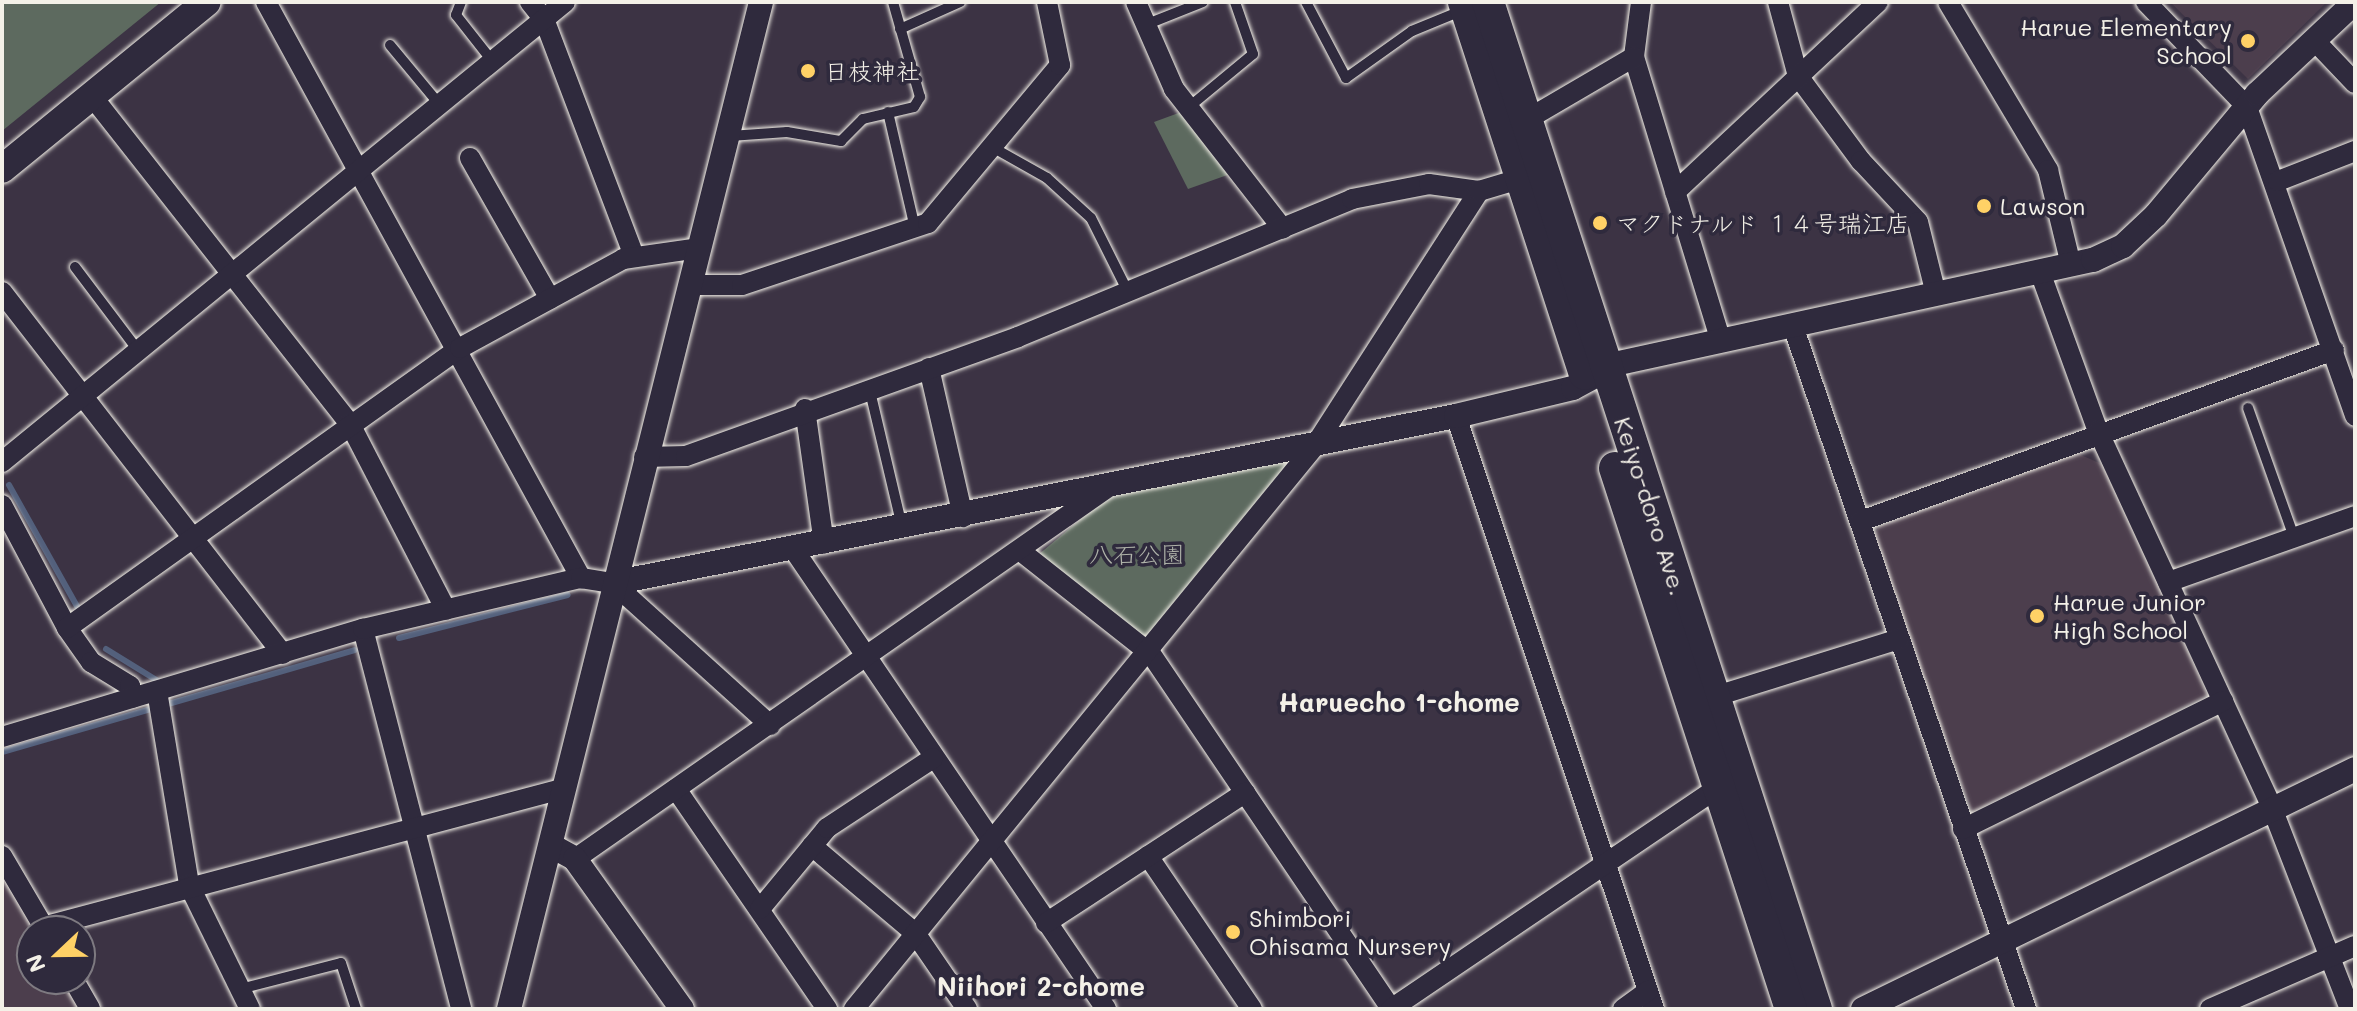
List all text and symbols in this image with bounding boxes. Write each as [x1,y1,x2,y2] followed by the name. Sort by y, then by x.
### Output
[2020,13,2232,69] place label: Harue Elementary School
[2239,32,2257,50] marker: Harue Elementary School
[824,57,920,85] place label: 日枝神社
[799,62,817,80] marker: 日枝神社
[2000,192,2085,220] place label: Lawson
[1975,197,1993,215] marker: Lawson
[1616,209,1912,237] place label: マクドナルド １４号瑞江店
[1591,214,1609,232] marker: マクドナルド １４号瑞江店
[1609,413,1693,599] street label: Keiyo-doro Ave.
[1089,540,1185,568] park label: 八石公園
[2053,588,2206,644] place label: Harue Junior High School
[2028,607,2046,625] marker: Harue Junior High School
[1278,687,1520,719] district label: Haruecho 1-chome
[1249,904,1451,960] place label: Shimbori Ohisama Nursery
[16,915,96,995] north arrow
[1224,923,1242,941] marker: Shimbori Ohisama Nursery
[19,950,52,977] text: N
[937,971,1145,1003] district label: Niihori 2-chome

